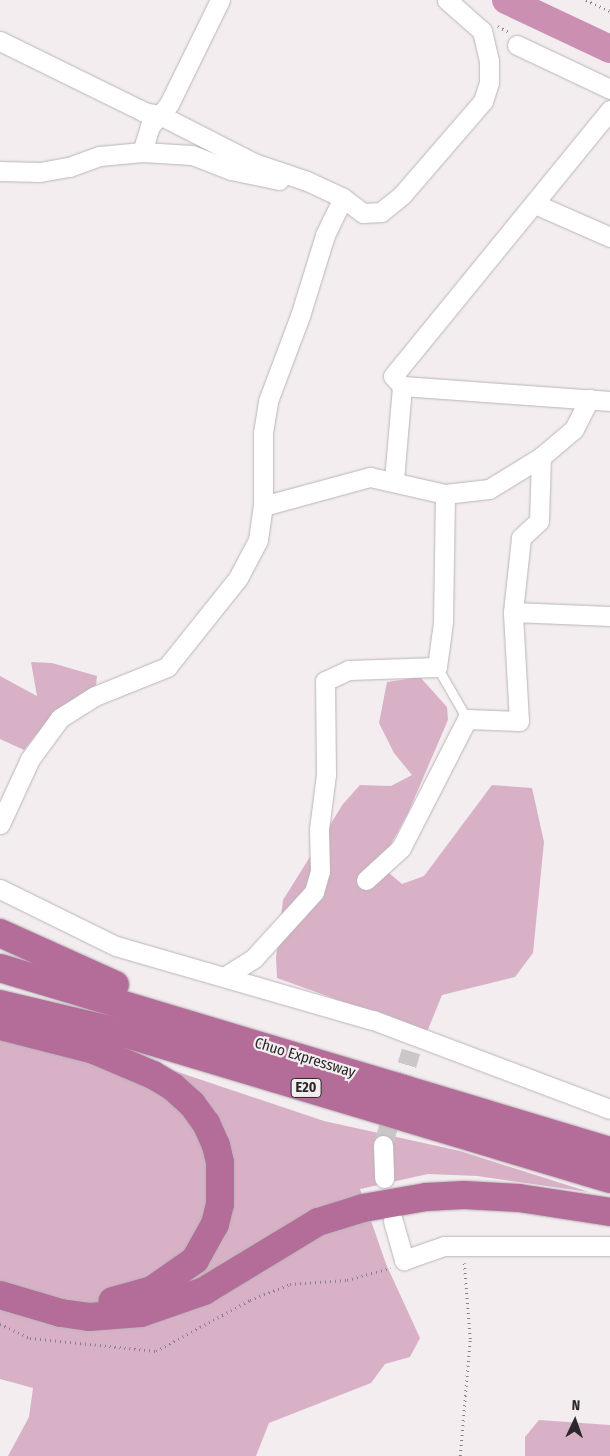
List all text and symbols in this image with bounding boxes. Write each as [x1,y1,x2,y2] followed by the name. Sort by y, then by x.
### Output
[252,1034,358,1082] street label: Chuo Expressway
[290,1076,322,1100] road number: E20
[550,1396,600,1446] north arrow
[571,1397,580,1414] text: N

